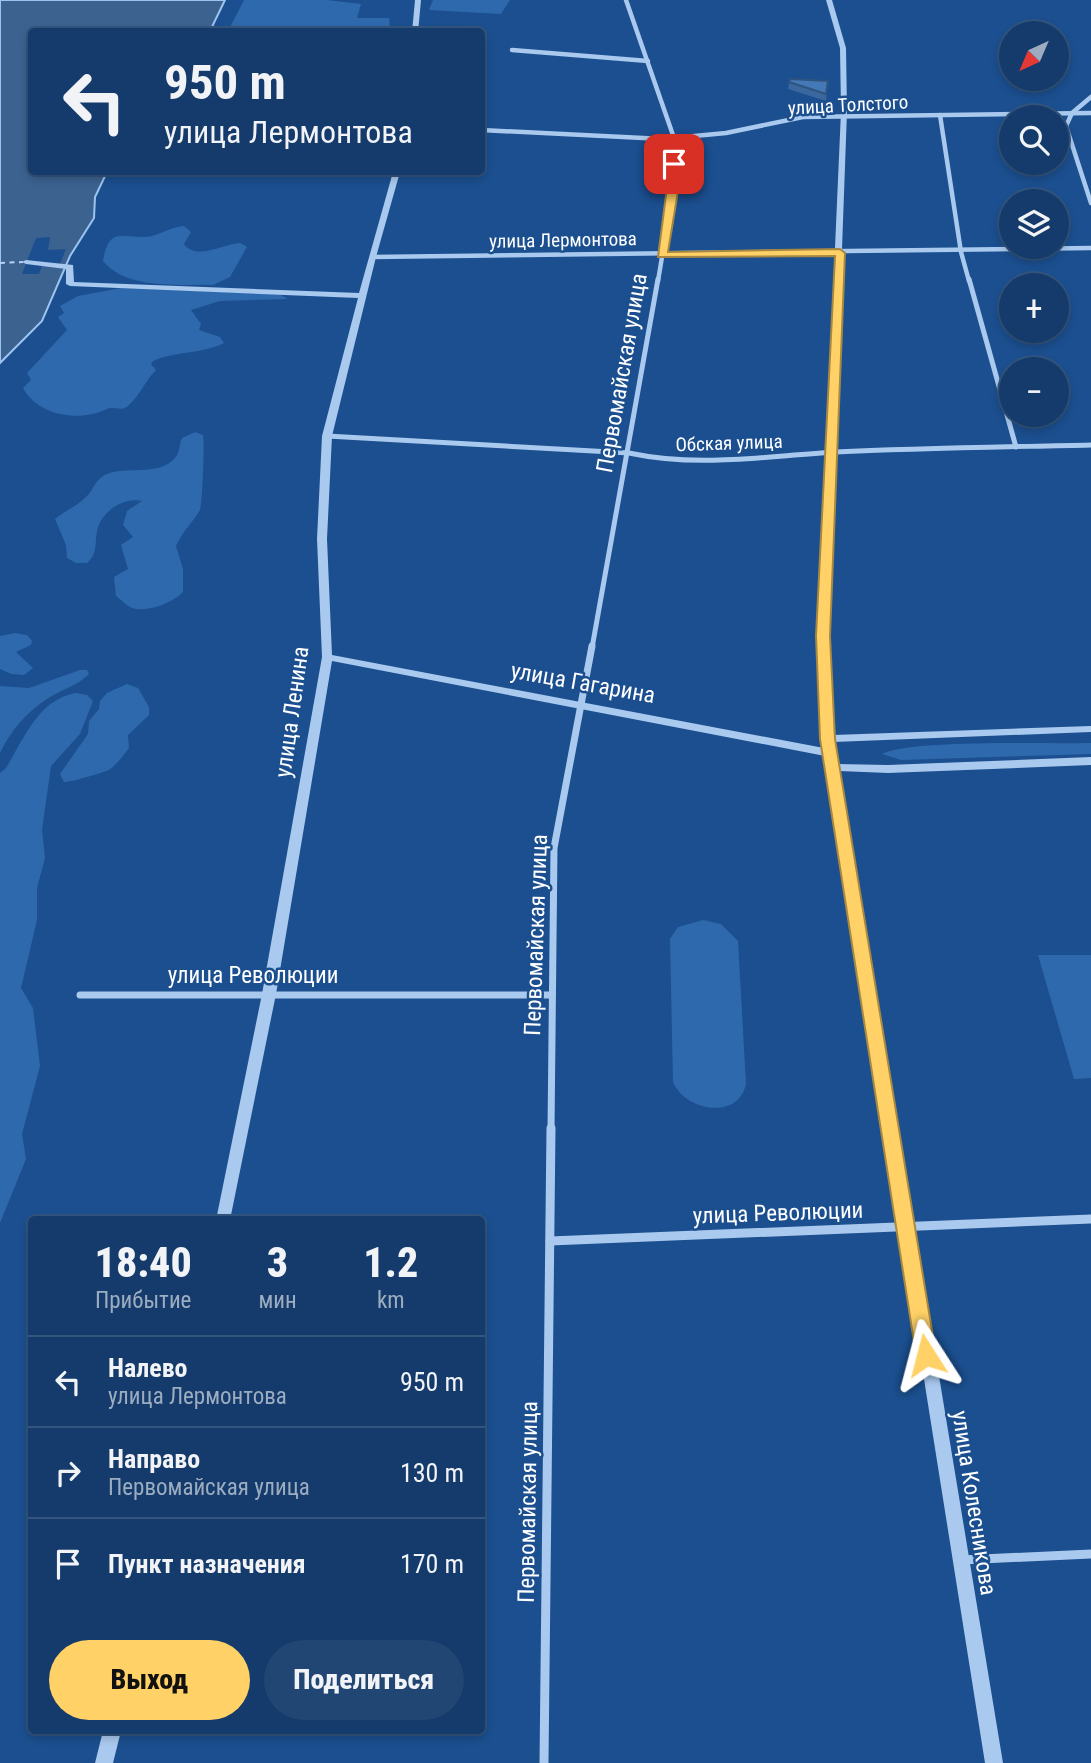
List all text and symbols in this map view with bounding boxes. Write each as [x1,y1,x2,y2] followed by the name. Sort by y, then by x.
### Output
[999,21,1069,91] north arrow
[999,21,1069,427] map controls
[164,54,286,111] text: 950 m
[49,56,140,147] icon: left
[787,90,909,120] street label: улица Толстого
[999,105,1069,175] button: search
[164,113,413,151] text: улица Лермонтова
[644,134,704,194] pin
[655,145,693,183] icon: arrive
[999,189,1069,259] button: layers
[489,227,637,253] street label: улица Лермонтова
[591,271,653,475] street label: Первомайская улица
[999,273,1069,343] button: +
[999,357,1069,427] button: −
[675,430,783,456] street label: Обская улица
[269,645,315,779] street label: улица Ленина
[509,657,657,709] street label: улица Гагарина
[519,834,553,1036] street label: Первомайская улица
[168,962,338,989] street label: улица Революции
[692,1197,864,1229] street label: улица Революции
[95,1238,192,1287] text: 18:40
[267,1238,288,1287] text: 3
[363,1238,418,1287] text: 1.2
[95,1287,191,1314] text: Прибытие
[258,1287,297,1314] text: мин
[377,1287,405,1314] text: km
[889,1318,963,1392] position arrow
[108,1353,188,1383] text: Налево
[49,1363,87,1401] icon: left
[400,1367,464,1397] text: 950 m
[108,1383,287,1410] text: улица Лермонтова
[513,1401,543,1603] street label: Первомайская улица
[946,1409,1002,1597] street label: улица Колесникова
[108,1444,200,1474] text: Направо
[49,1454,87,1492] icon: right
[400,1458,464,1488] text: 130 m
[108,1474,310,1501] text: Первомайская улица
[49,1545,87,1583] icon: arrive
[108,1549,306,1579] text: Пункт назначения
[400,1549,464,1579] text: 170 m
[49,1640,250,1720] button: Выход
[264,1640,464,1720] button: Поделиться

